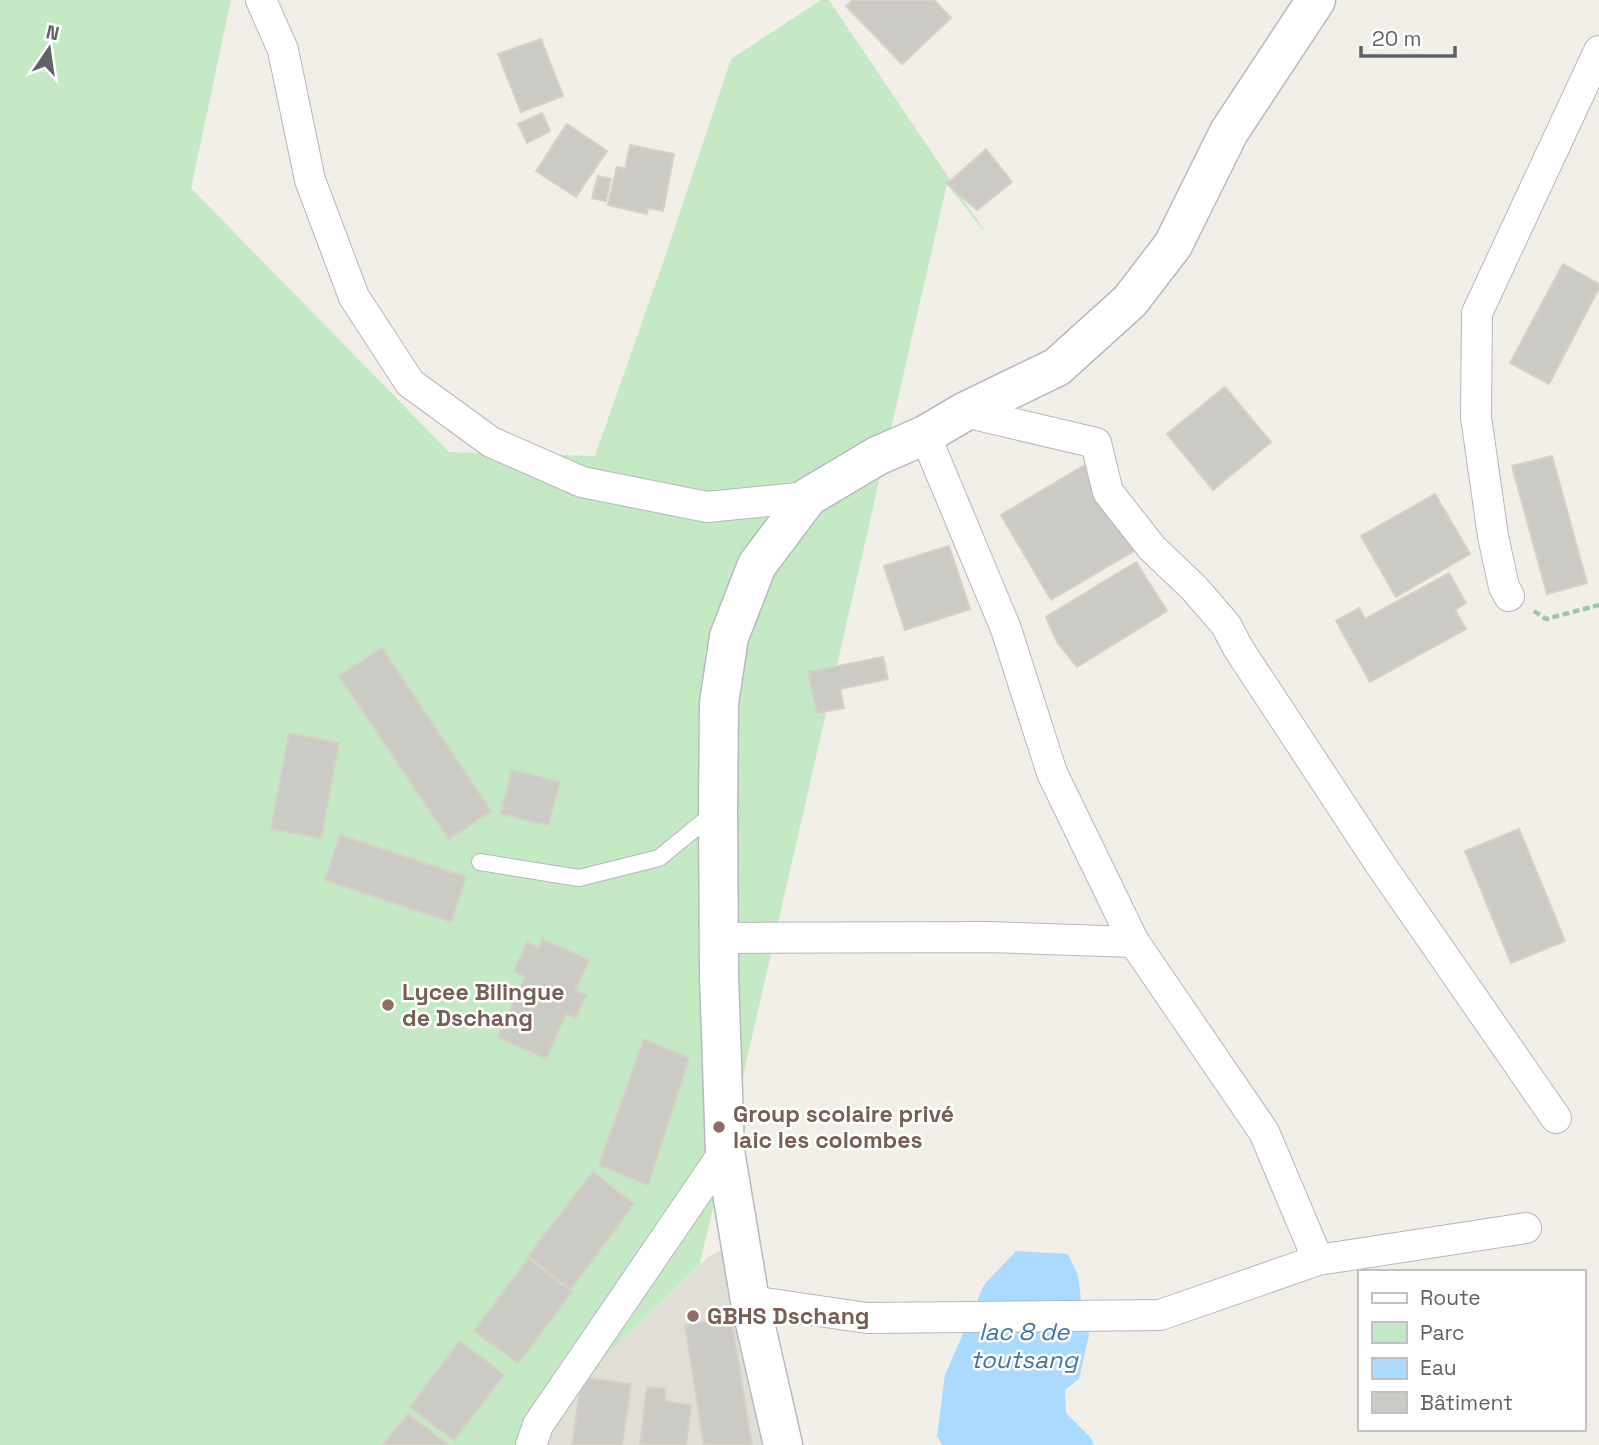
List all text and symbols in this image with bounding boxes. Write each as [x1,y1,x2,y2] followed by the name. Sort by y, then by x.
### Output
[14,14,84,84] north arrow
[1361,14,1456,58] scale bar
[44,19,62,47] text: N
[1372,25,1422,52] text: 20 m
[402,977,564,1033] place label: Lycee Bilingue de Dschang
[380,997,396,1013] marker: Lycee Bilingue de Dschang
[733,1099,954,1155] place label: Group scolaire privé laic les colombes
[711,1119,727,1135] marker: Group scolaire privé laic les colombes
[1358,1270,1585,1431] legend
[1420,1284,1481,1311] text: Route
[707,1301,870,1331] place label: GBHS Dschang
[685,1308,701,1324] marker: GBHS Dschang
[970,1316,1079,1375] water label: lac 8 de toutsang
[1420,1319,1465,1346] text: Parc
[1420,1354,1457,1381] text: Eau
[1420,1389,1513,1416] text: Bâtiment

